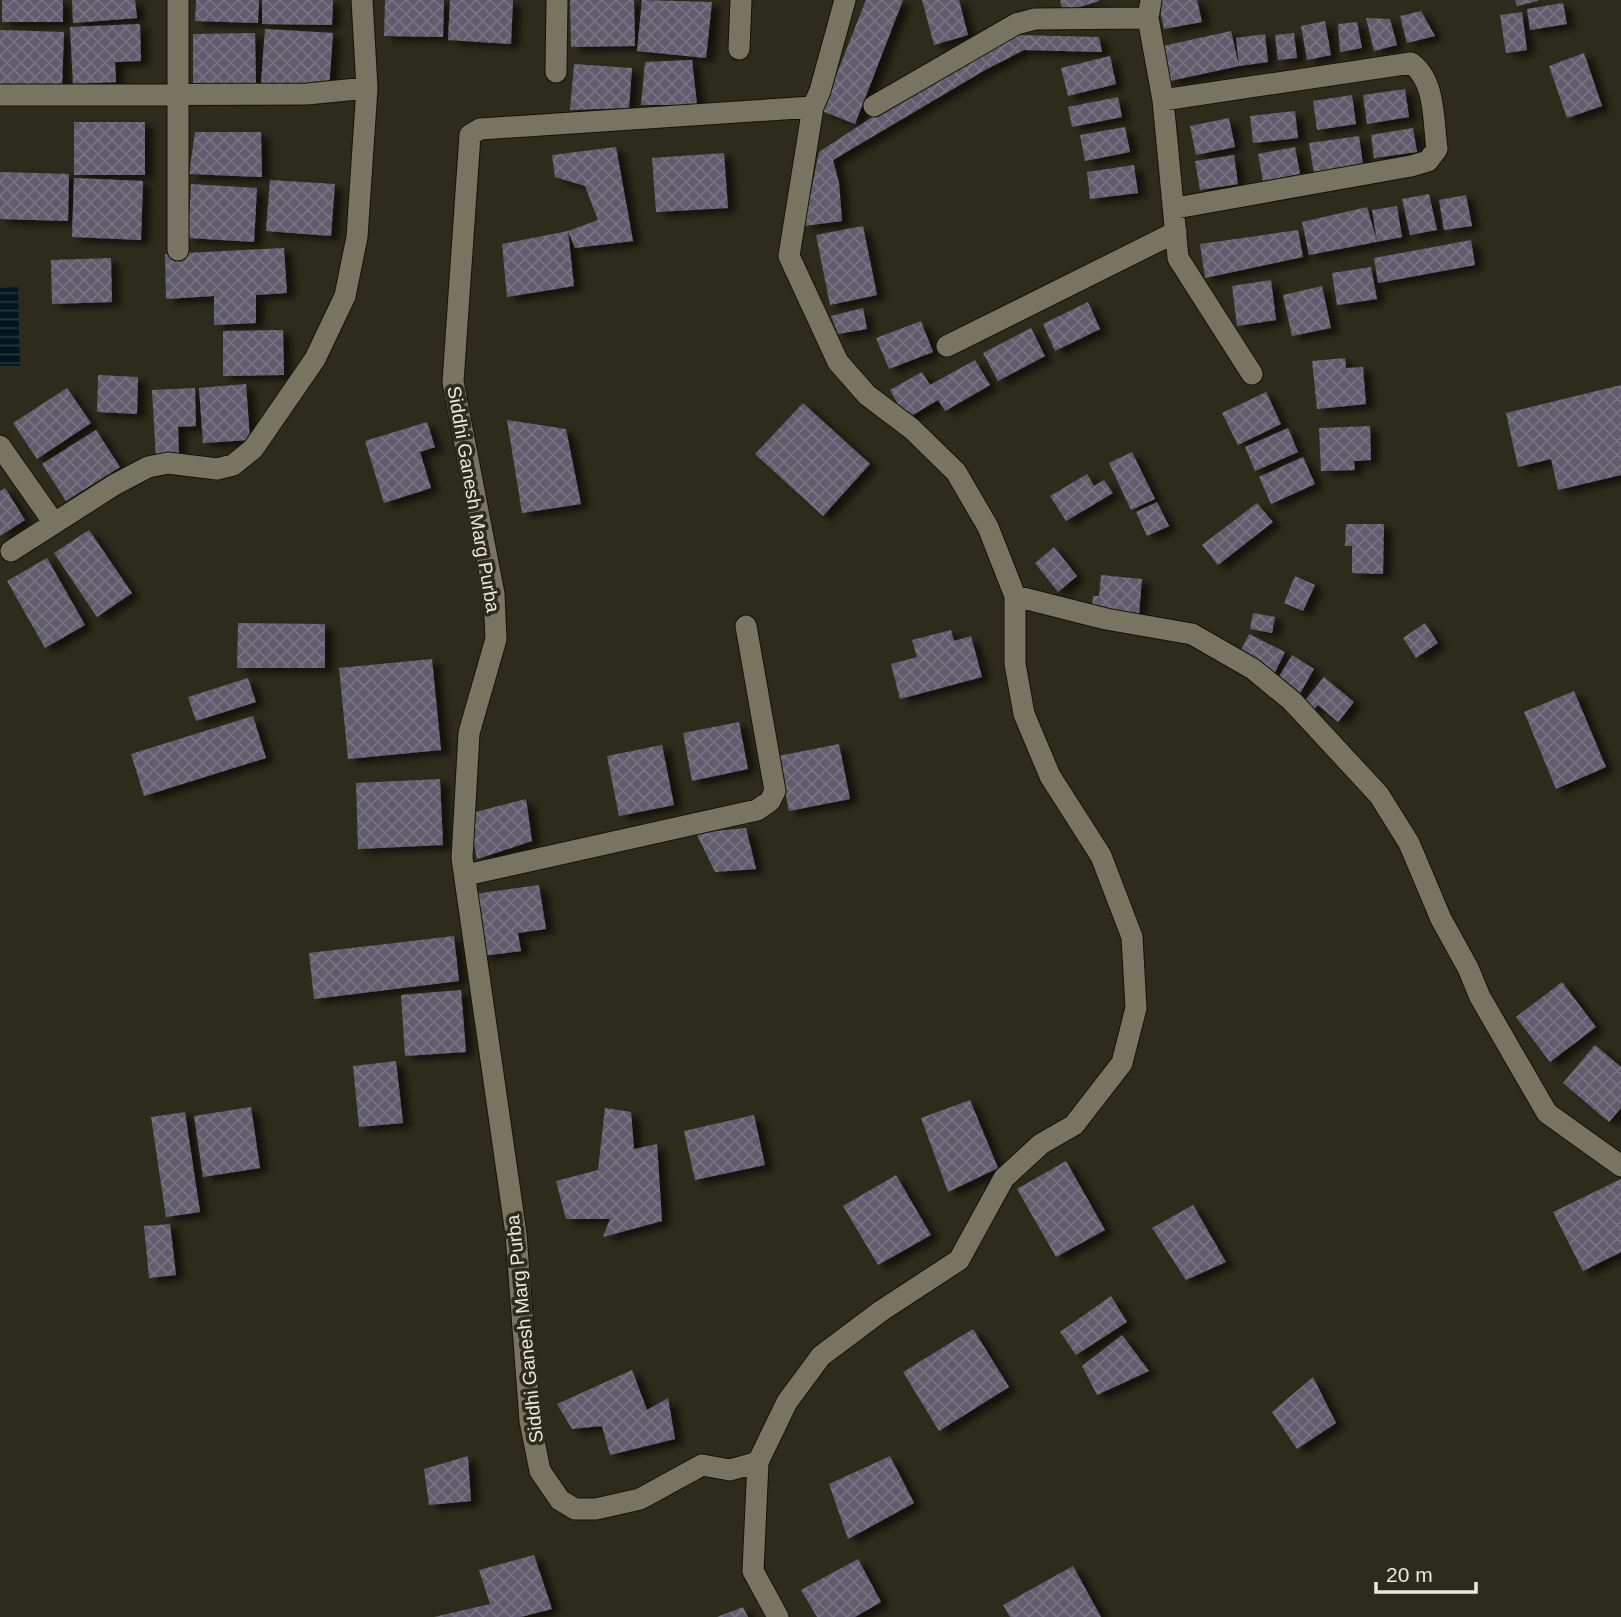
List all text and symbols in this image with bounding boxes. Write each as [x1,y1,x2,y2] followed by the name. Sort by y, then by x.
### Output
[443,384,504,614] street label: Siddhi Ganesh Marg Purba
[502,1213,547,1444] street label: Siddhi Ganesh Marg Purba
[1376,1550,1476,1594] scale bar
[1386,1563,1433,1586] text: 20 m

